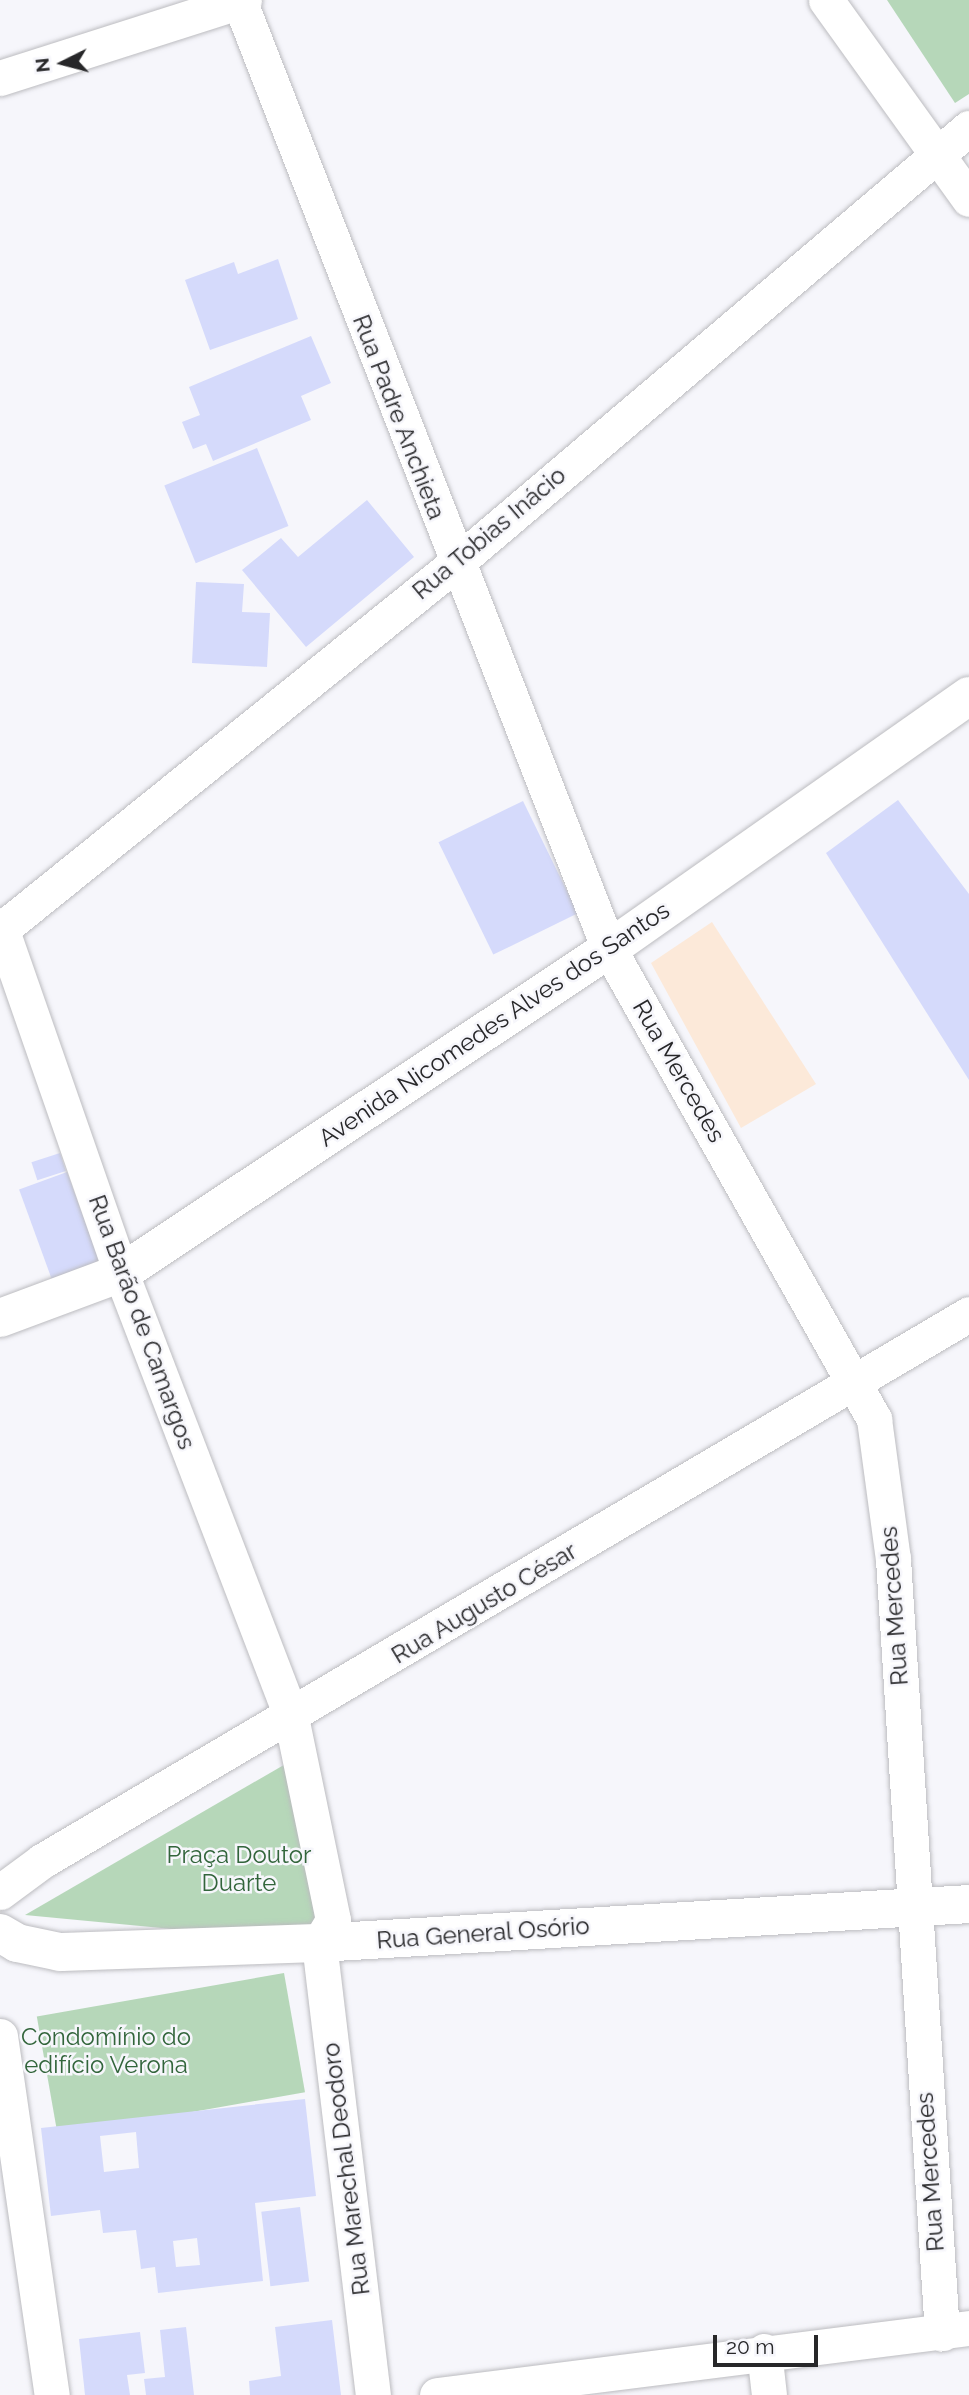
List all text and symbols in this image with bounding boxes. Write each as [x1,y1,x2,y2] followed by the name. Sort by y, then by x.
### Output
[28,28,98,98] north arrow
[30,57,54,74] text: N
[347,310,451,524] street label: Rua Padre Anchieta
[406,460,572,606] street label: Rua Tobias Inácio
[313,895,675,1153] street label: Avenida Nicomedes Alves dos Santos
[627,995,731,1147] street label: Rua Mercedes
[83,1191,201,1453] street label: Rua Barão de Camargos
[874,1525,914,1687] street label: Rua Mercedes
[386,1536,582,1670] street label: Rua Augusto César
[167,1841,311,1897] park label: Praça Doutor Duarte
[375,1911,591,1955] street label: Rua General Osório
[21,2023,191,2079] park label: Condomínio do edifício Verona
[316,2041,376,2297] street label: Rua Marechal Deodoro
[910,2091,950,2253] street label: Rua Mercedes
[717,2322,822,2366] scale bar
[726,2334,774,2359] text: 20 m

